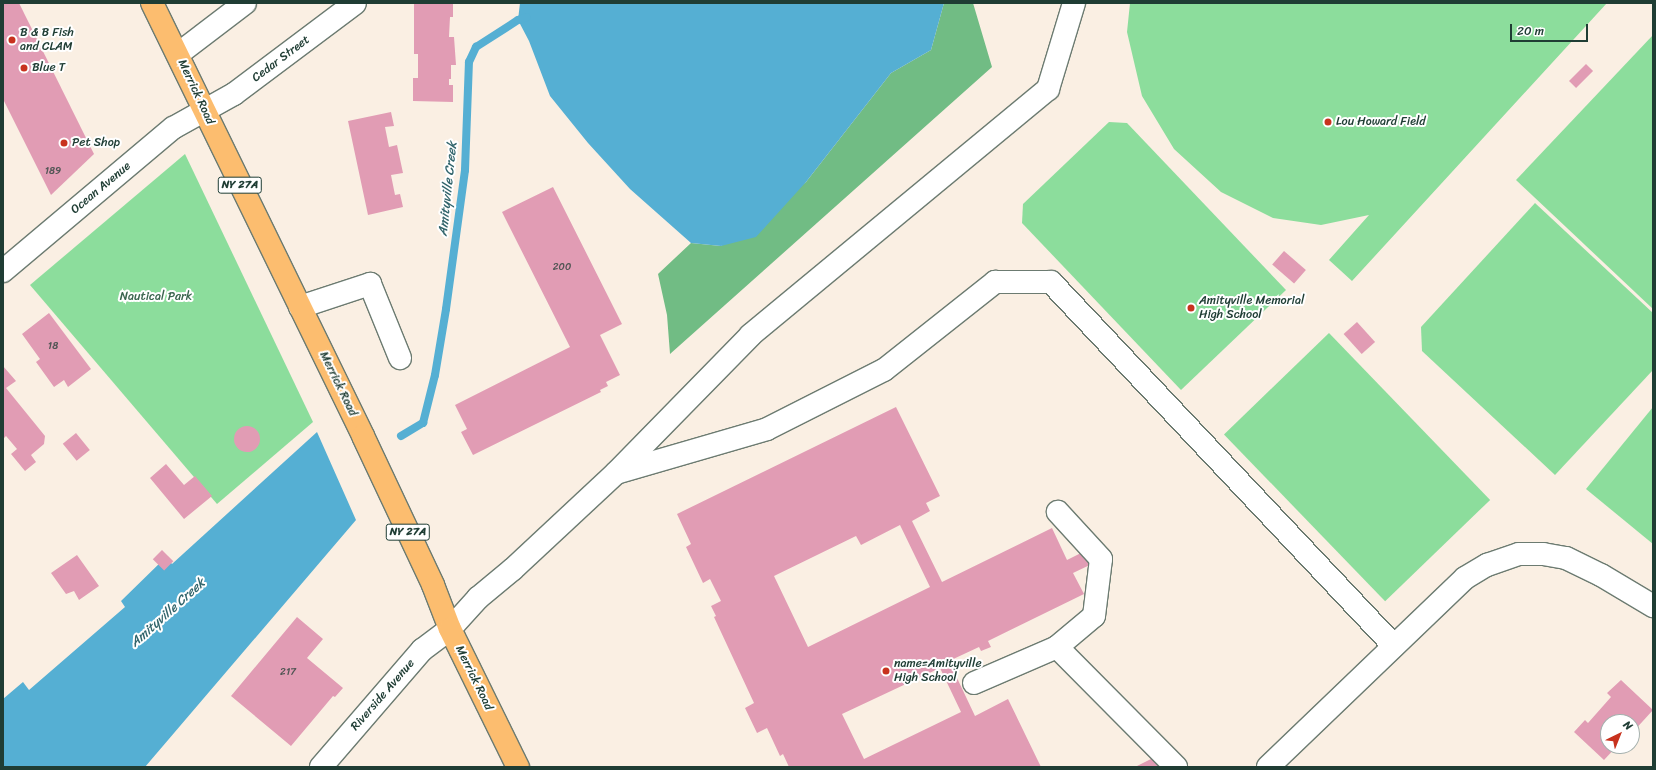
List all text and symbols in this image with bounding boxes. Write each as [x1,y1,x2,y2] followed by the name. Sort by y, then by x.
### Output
[1512,16,1590,42] scale bar
[1517,20,1544,42] text: 20 m
[20,26,74,54] place label: B & B Fish and CLAM
[249,33,313,85] street label: Cedar Street
[7,35,17,45] marker: B & B Fish and CLAM
[175,57,217,127] street label: Merrick Road
[32,61,65,75] place label: Blue T
[19,63,29,73] marker: Blue T
[1336,115,1426,129] place label: Lou Howard Field
[1323,117,1333,127] marker: Lou Howard Field
[72,136,120,150] place label: Pet Shop
[59,138,69,148] marker: Pet Shop
[435,141,461,237] water label: Amityville Creek
[68,159,134,217] street label: Ocean Avenue
[45,166,61,178] house number: 189
[217,176,263,194] road number: NY 27A
[553,262,571,274] house number: 200
[120,290,192,304] park label: Nautical Park
[1199,294,1304,322] place label: Amityville Memorial High School
[1186,303,1196,313] marker: Amityville Memorial High School
[48,341,58,353] house number: 18
[316,349,360,419] street label: Merrick Road
[385,523,431,541] road number: NY 27A
[128,575,208,651] water label: Amityville Creek
[452,643,496,713] street label: Merrick Road
[348,657,418,733] street label: Riverside Avenue
[894,657,982,685] place label: name=Amityville High School
[881,666,891,676] marker: name=Amityville High School
[280,667,296,679] house number: 217
[1600,714,1640,754] north arrow
[1619,716,1637,735] text: N

